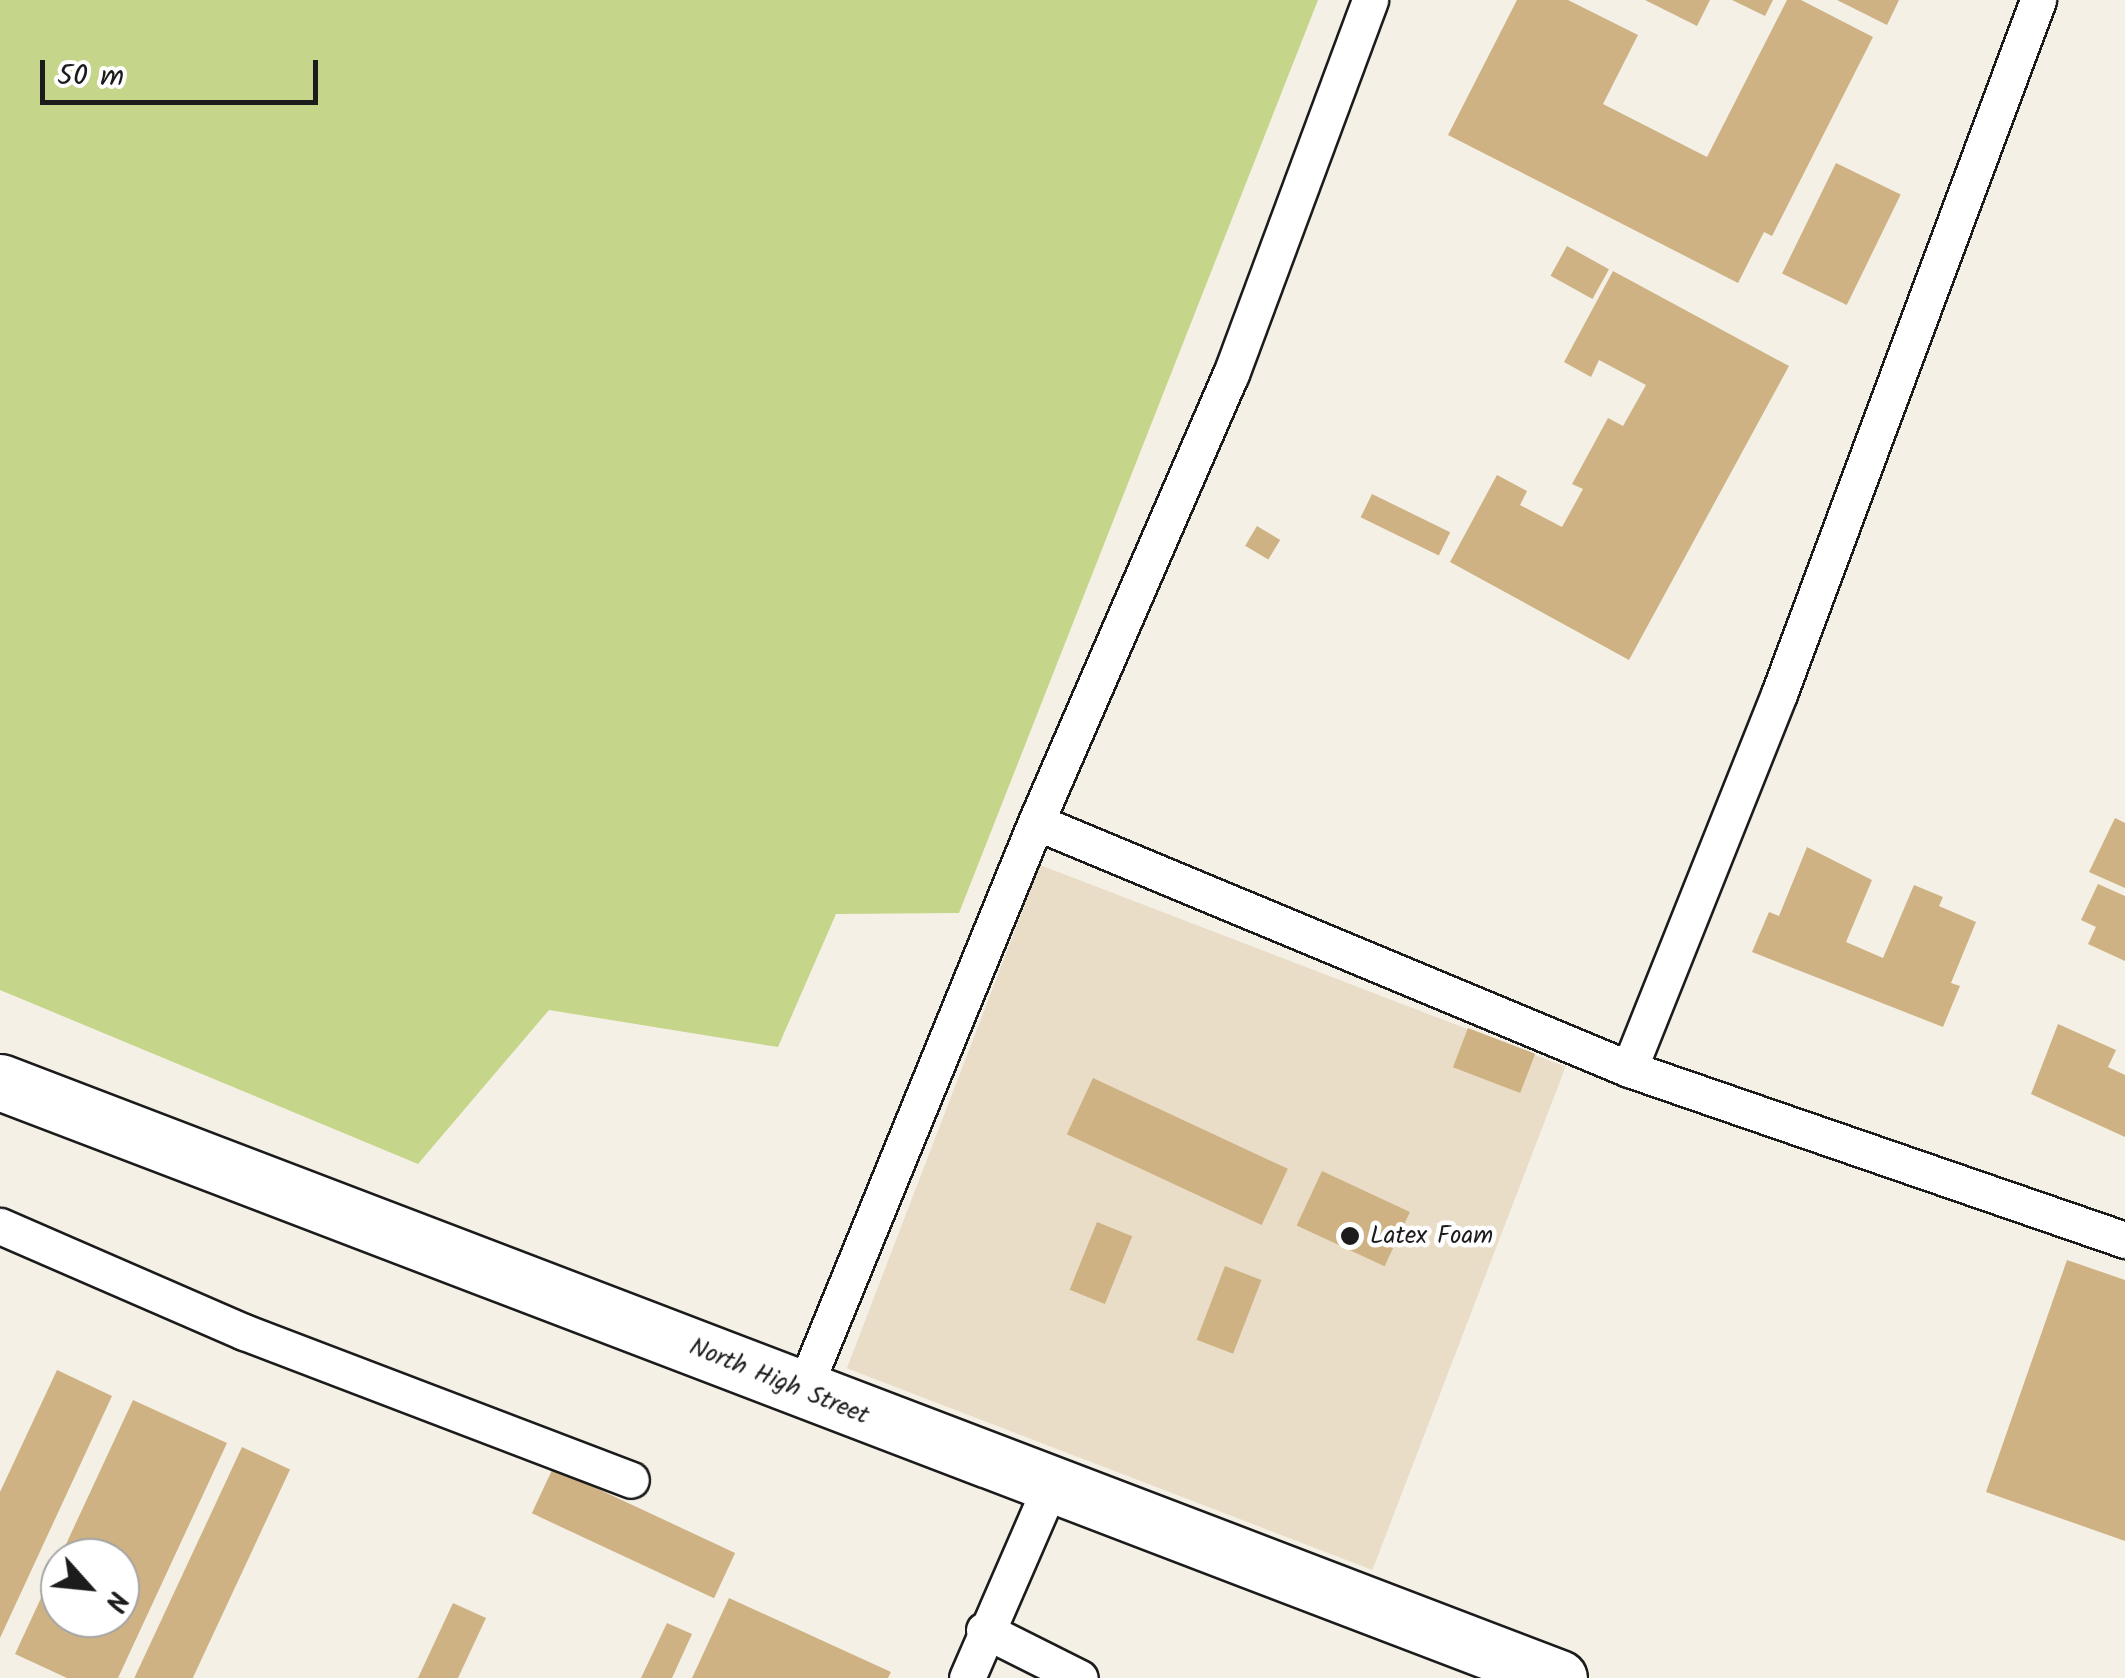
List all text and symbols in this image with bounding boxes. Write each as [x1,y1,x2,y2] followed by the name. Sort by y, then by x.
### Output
[45,40,322,102] scale bar
[57,53,124,101] text: 50 m
[1370,1221,1493,1251] place label: Latex Foam
[1339,1225,1361,1247] marker: Latex Foam
[685,1332,873,1432] street label: North High Street
[40,1538,140,1638] north arrow
[91,1583,139,1619] text: N

